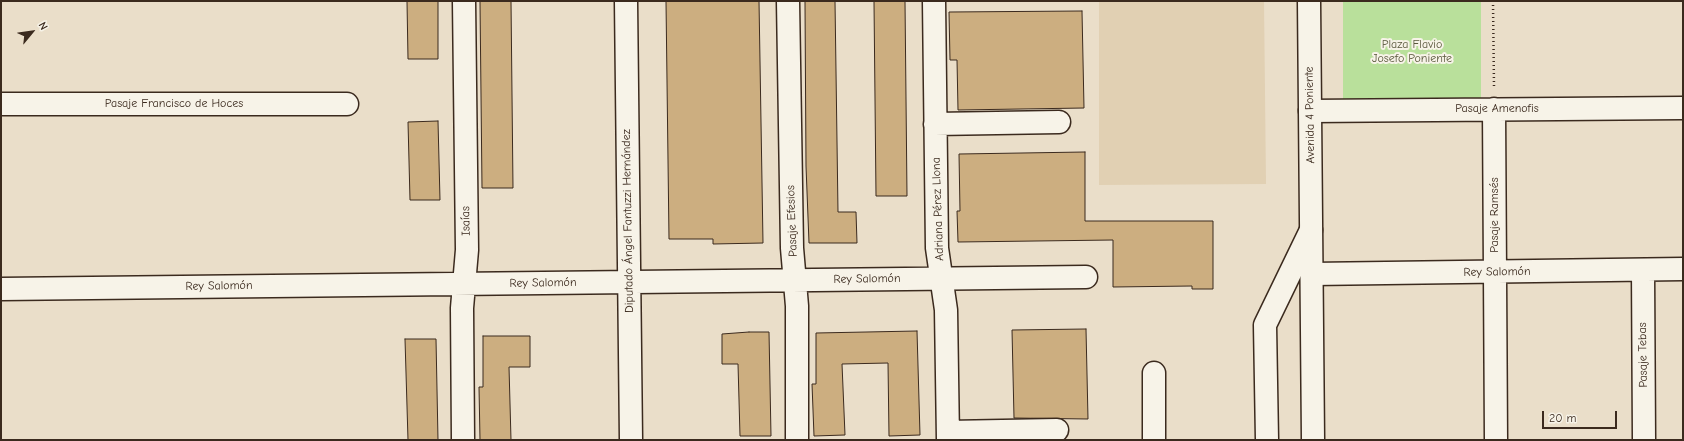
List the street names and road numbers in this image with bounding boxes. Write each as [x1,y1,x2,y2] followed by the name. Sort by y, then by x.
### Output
[1302,66,1318,164] street label: Avenida 4 Poniente
[105,97,243,111] street label: Pasaje Francisco de Hoces
[1455,102,1539,116] street label: Pasaje Amenofis
[619,129,637,313] street label: Diputado Ángel Fantuzzi Hernández
[929,157,947,261] street label: Adriana Pérez Llona
[1488,177,1502,253] street label: Pasaje Ramsés
[784,185,800,257] street label: Pasaje Efesios
[459,206,473,236] street label: Isaías
[1463,264,1531,280] street label: Rey Salomón
[833,271,901,287] street label: Rey Salomón
[509,275,577,291] street label: Rey Salomón
[185,278,253,294] street label: Rey Salomón
[1635,322,1651,388] street label: Pasaje Tebas

